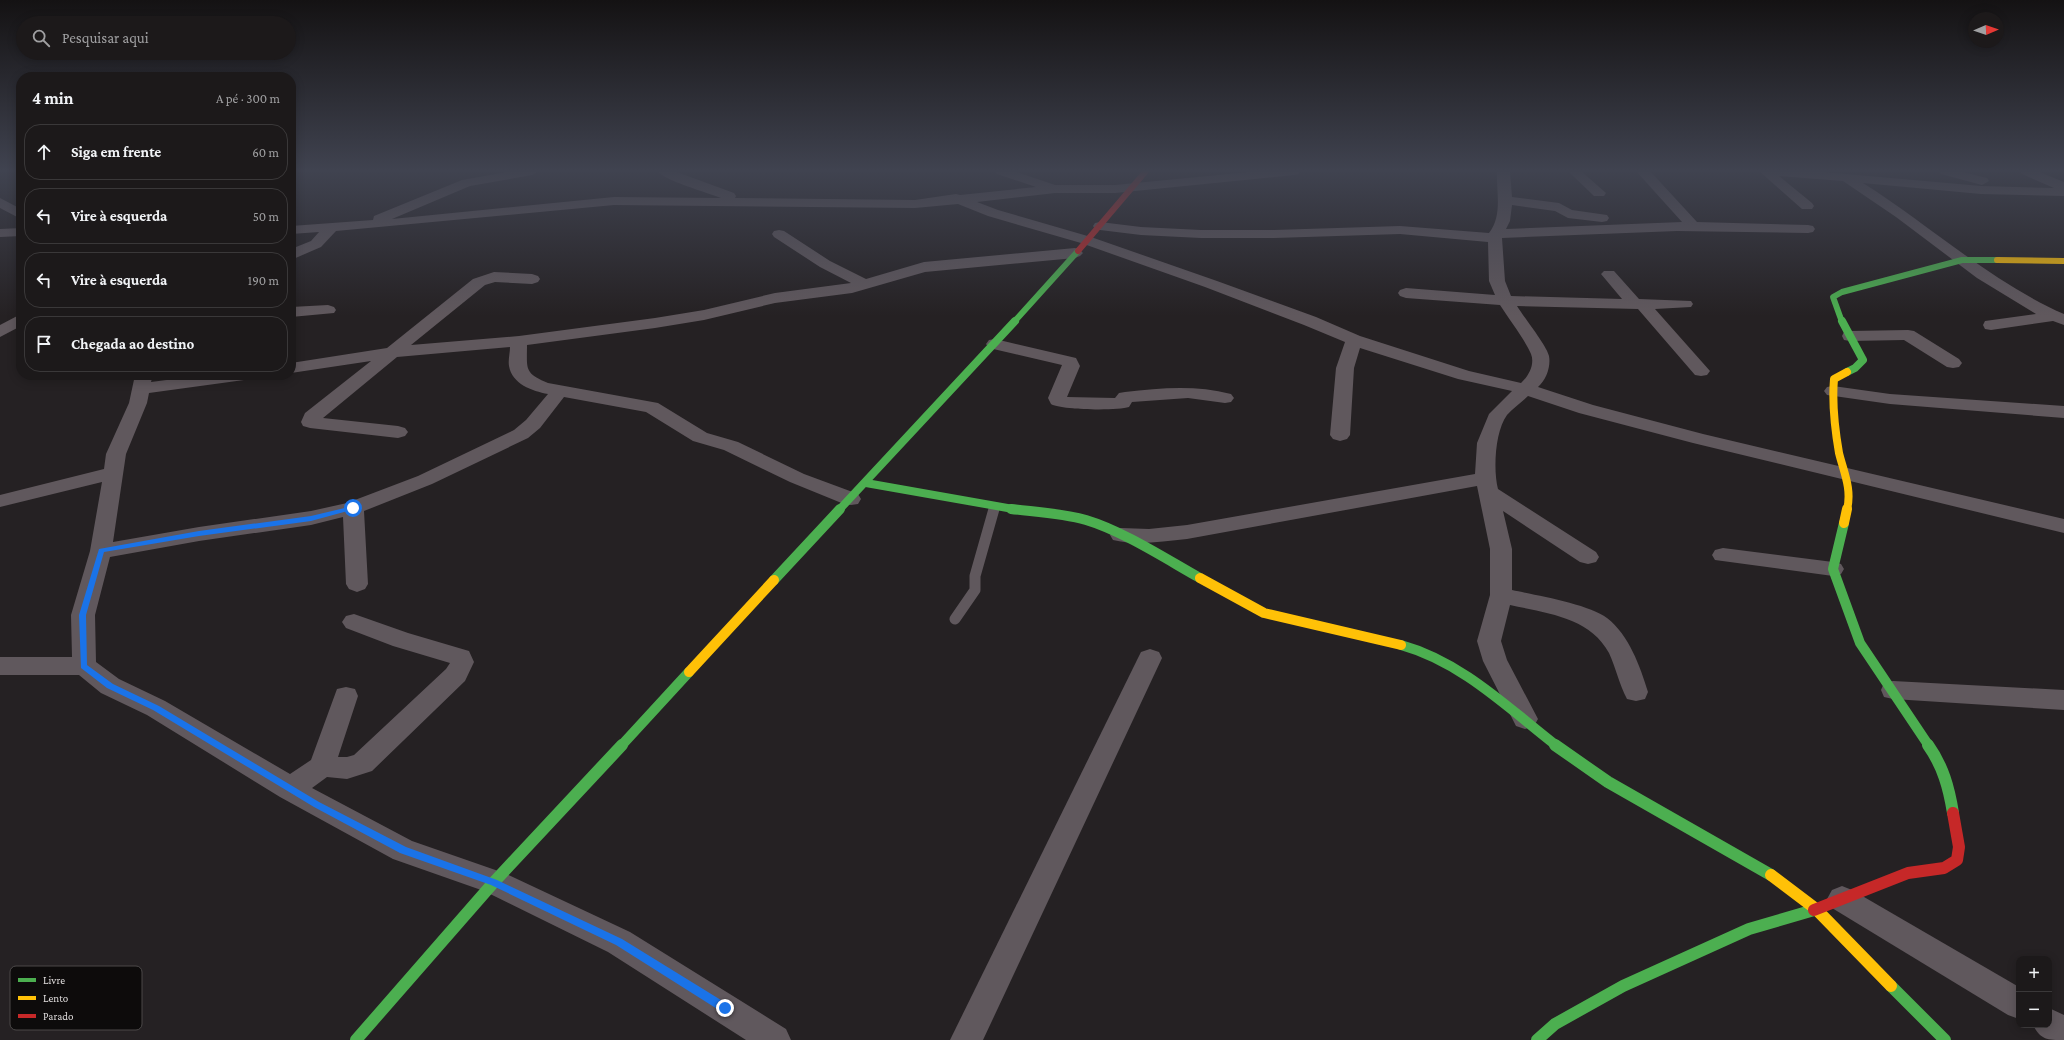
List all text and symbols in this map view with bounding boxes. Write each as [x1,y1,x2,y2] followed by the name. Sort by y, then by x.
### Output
[1968,12,2004,48] north arrow
[16,16,296,60] search box
[30,27,52,49] icon: search
[62,30,149,46] text: Pesquisar aqui
[32,89,74,108] text: 4 min
[216,91,280,106] text: A pé · 300 m
[33,141,55,163] icon: ahead
[71,144,161,160] text: Siga em frente
[252,145,279,160] text: 60 m
[33,205,55,227] icon: left
[71,208,167,224] text: Vire à esquerda
[253,209,279,224] text: 50 m
[33,269,55,291] icon: left
[71,272,167,288] text: Vire à esquerda
[248,273,279,288] text: 190 m
[33,333,55,355] icon: arrive
[71,336,194,352] text: Chegada ao destino
[344,499,362,517] route start
[2016,956,2052,1028] map controls
[2016,956,2052,992] button: +
[10,966,142,1030] legend
[43,974,65,986] text: Livre
[43,992,69,1004] text: Lento
[2016,992,2052,1028] button: −
[716,999,734,1017] route end
[43,1010,74,1022] text: Parado

